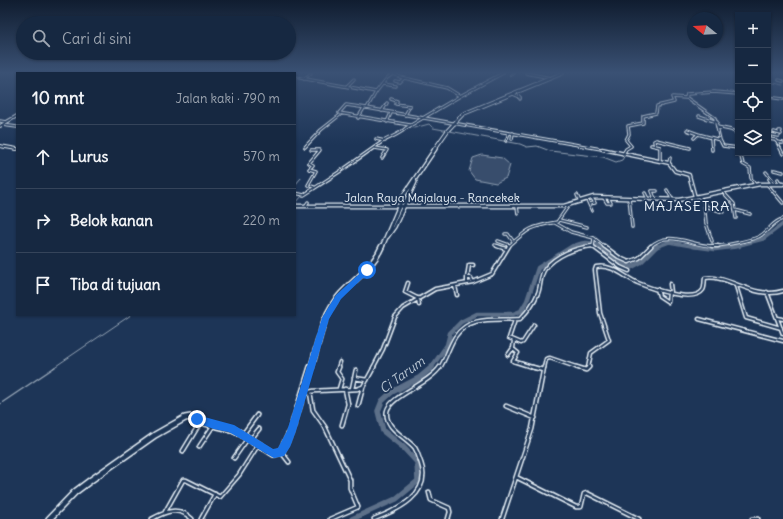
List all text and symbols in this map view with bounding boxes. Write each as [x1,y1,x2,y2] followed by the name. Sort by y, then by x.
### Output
[687,12,723,48] north arrow
[735,12,771,156] map controls
[735,12,771,48] button: +
[16,16,296,60] search box
[30,27,52,49] icon: search
[62,29,131,48] text: Cari di sini
[735,48,771,84] button: −
[735,84,771,120] button: locate
[32,87,84,109] text: 10 mnt
[176,90,280,107] text: Jalan kaki · 790 m
[735,120,771,156] button: layers
[32,146,54,168] icon: ahead
[70,147,108,166] text: Lurus
[243,148,280,165] text: 570 m
[344,190,520,205] street label: Jalan Raya Majalaya - Rancekek
[644,197,730,215] district label: MAJASETRA
[32,210,54,232] icon: right
[70,211,153,230] text: Belok kanan
[243,212,280,229] text: 220 m
[358,261,376,279] route start
[32,274,54,296] icon: arrive
[70,275,160,294] text: Tiba di tujuan
[376,352,429,397] water label: Ci Tarum
[188,410,206,428] route end

